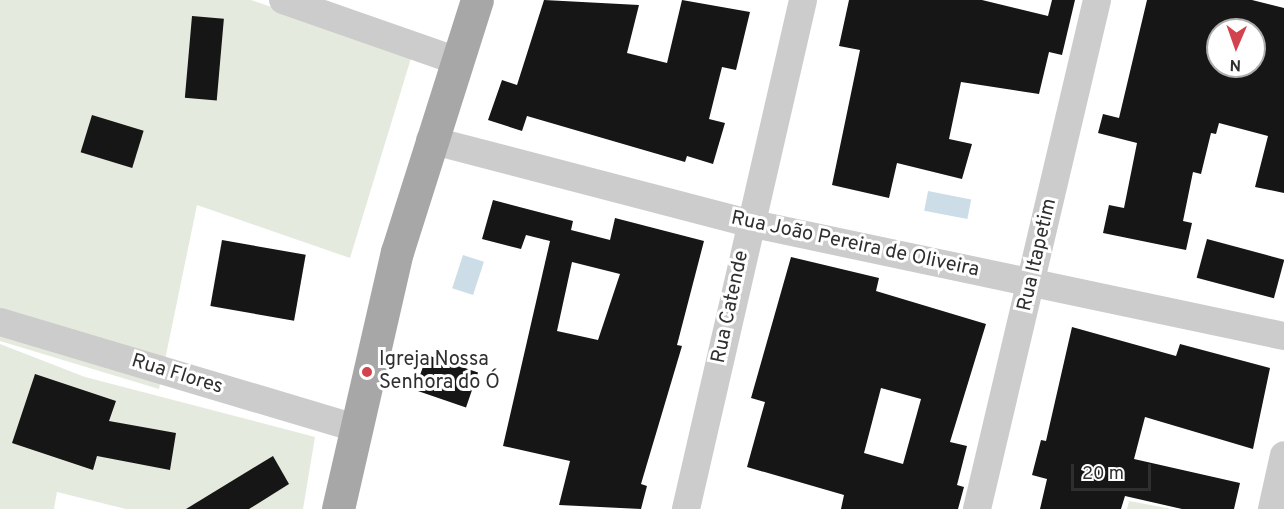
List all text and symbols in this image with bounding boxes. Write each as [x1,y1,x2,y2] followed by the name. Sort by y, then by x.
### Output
[1206,18,1266,78] north arrow
[1229,54,1242,74] text: N
[1013,196,1063,314] street label: Rua Itapetim
[729,207,981,283] street label: Rua João Pereira de Oliveira
[707,248,755,366] street label: Rua Catende
[379,348,500,395] place label: Igreja Nossa Senhora do Ó
[128,350,226,400] street label: Rua Flores
[360,365,374,379] marker: Igreja Nossa Senhora do Ó
[1074,452,1154,490] scale bar
[1082,463,1124,486] text: 20 m

